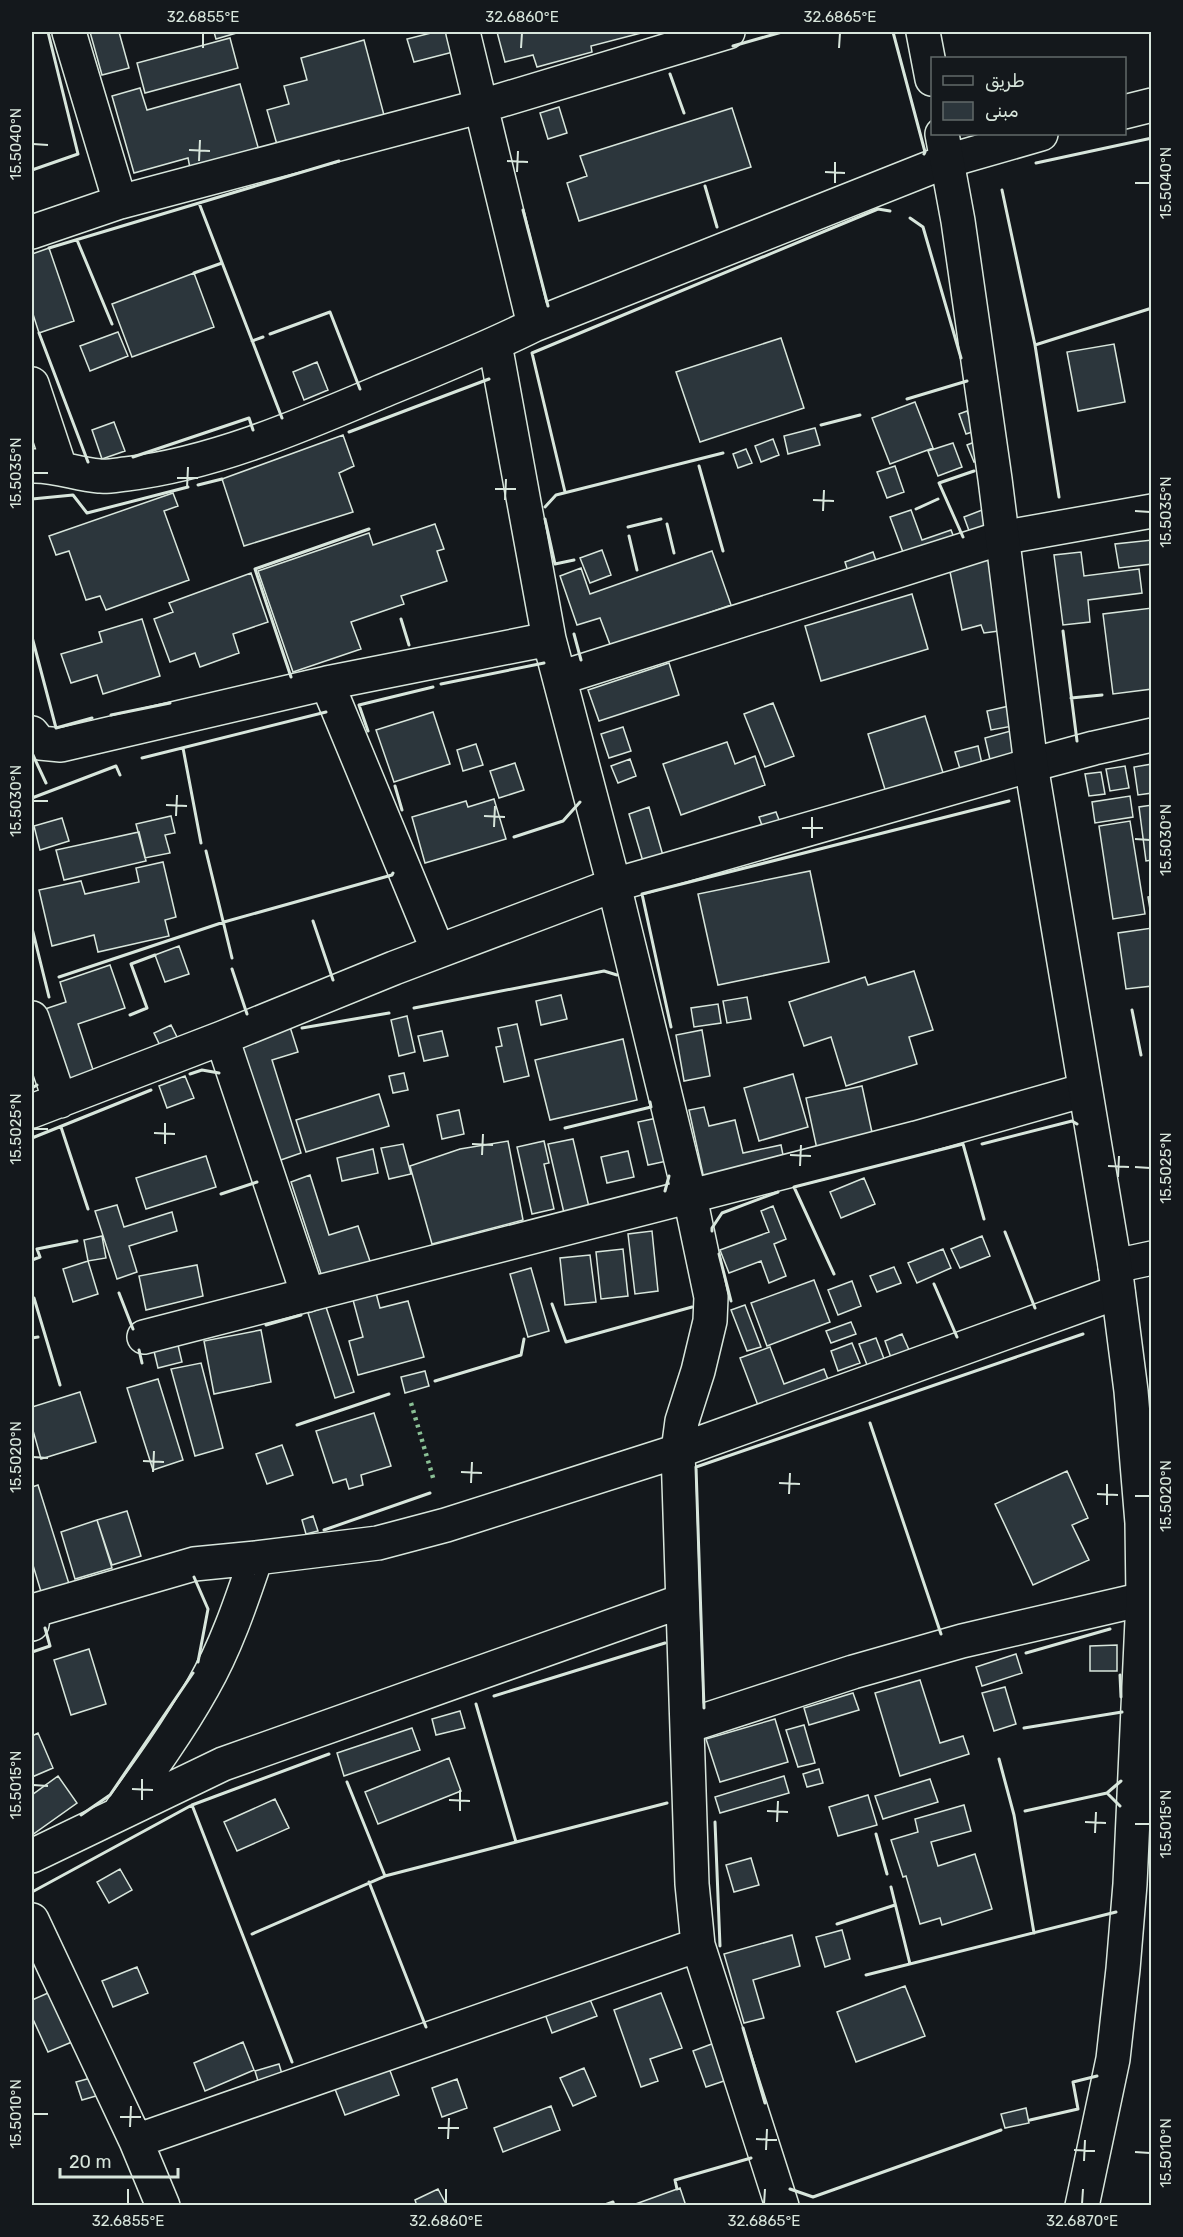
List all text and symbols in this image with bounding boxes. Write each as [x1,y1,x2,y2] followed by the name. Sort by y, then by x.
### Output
[167,8,239,26] text: 32.6855°E
[485,8,559,26] text: 32.6860°E
[804,8,876,26] text: 32.6865°E
[931,57,1126,135] legend
[985,70,1025,92] text: طريق
[985,100,1019,122] text: مبنى
[7,108,25,180] text: 15.5040°N
[1157,147,1175,219] text: 15.5040°N
[7,437,25,509] text: 15.5035°N
[1157,476,1175,548] text: 15.5035°N
[7,765,25,837] text: 15.5030°N
[1157,804,1175,876] text: 15.5030°N
[7,1093,25,1165] text: 15.5025°N
[1157,1132,1175,1204] text: 15.5025°N
[7,1421,25,1493] text: 15.5020°N
[1157,1460,1175,1532] text: 15.5020°N
[7,1751,25,1820] text: 15.5015°N
[1157,1790,1175,1859] text: 15.5015°N
[7,2079,25,2149] text: 15.5010°N
[1157,2118,1175,2188] text: 15.5010°N
[60,2141,178,2179] scale bar
[69,2151,111,2173] text: 20 m
[92,2212,164,2230] text: 32.6855°E
[409,2212,483,2230] text: 32.6860°E
[728,2212,800,2230] text: 32.6865°E
[1046,2212,1118,2230] text: 32.6870°E

